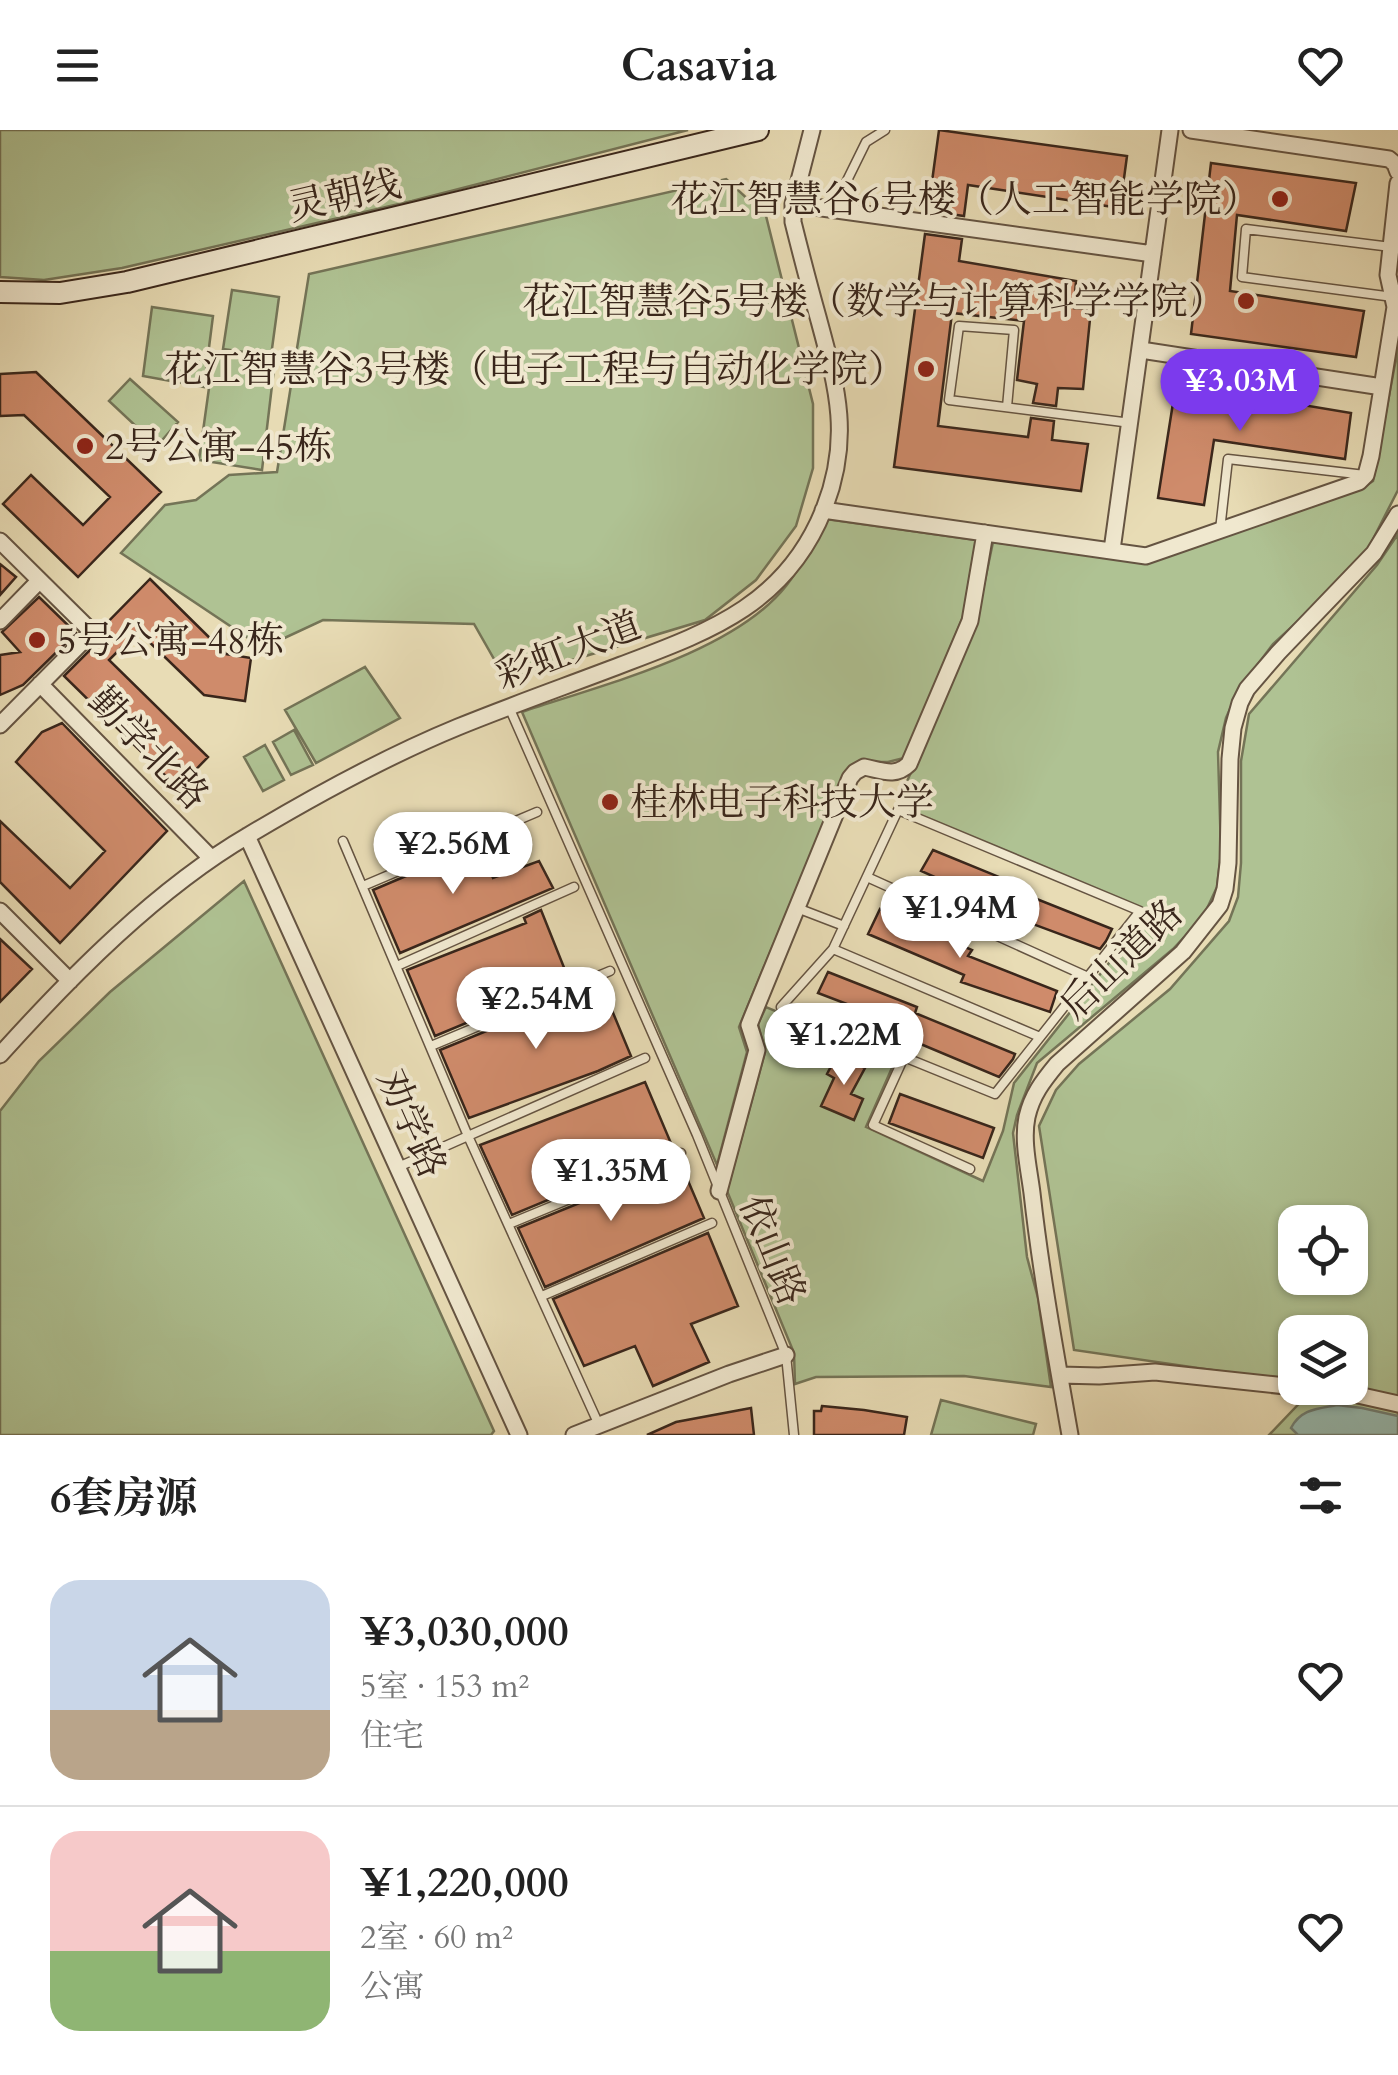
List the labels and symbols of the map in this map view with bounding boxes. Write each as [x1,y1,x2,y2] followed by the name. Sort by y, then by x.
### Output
[283,158,406,234] street label: 灵朝线
[671,174,1260,226] place label: 花江智慧谷6号楼（人工智能学院）
[1269,188,1291,210] marker: 花江智慧谷6号楼（人工智能学院）
[523,276,1226,328] place label: 花江智慧谷5号楼（数学与计算科学学院）
[1235,290,1257,312] marker: 花江智慧谷5号楼（数学与计算科学学院）
[165,344,906,396] place label: 花江智慧谷3号楼（电子工程与自动化学院）
[1159,349,1321,434] pin: ¥3.03M
[915,358,937,380] marker: 花江智慧谷3号楼（电子工程与自动化学院）
[105,421,332,473] place label: 2号公寓-45栋
[74,435,96,457] marker: 2号公寓-45栋
[488,599,649,702] street label: 彩虹大道
[57,615,284,667] place label: 5号公寓-48栋
[26,629,48,651] marker: 5号公寓-48栋
[77,676,220,821] street label: 勤学北路
[630,777,934,829] place label: 桂林电子科技大学
[599,791,621,813] marker: 桂林电子科技大学
[372,812,534,897] pin: ¥2.56M
[879,876,1041,961] pin: ¥1.94M
[1049,888,1194,1031] street label: 后山道路
[455,967,617,1052] pin: ¥2.54M
[763,1003,925,1088] pin: ¥1.22M
[364,1061,458,1186] street label: 劝学路
[530,1139,692,1224] pin: ¥1.35M
[727,1188,818,1313] street label: 依山路

